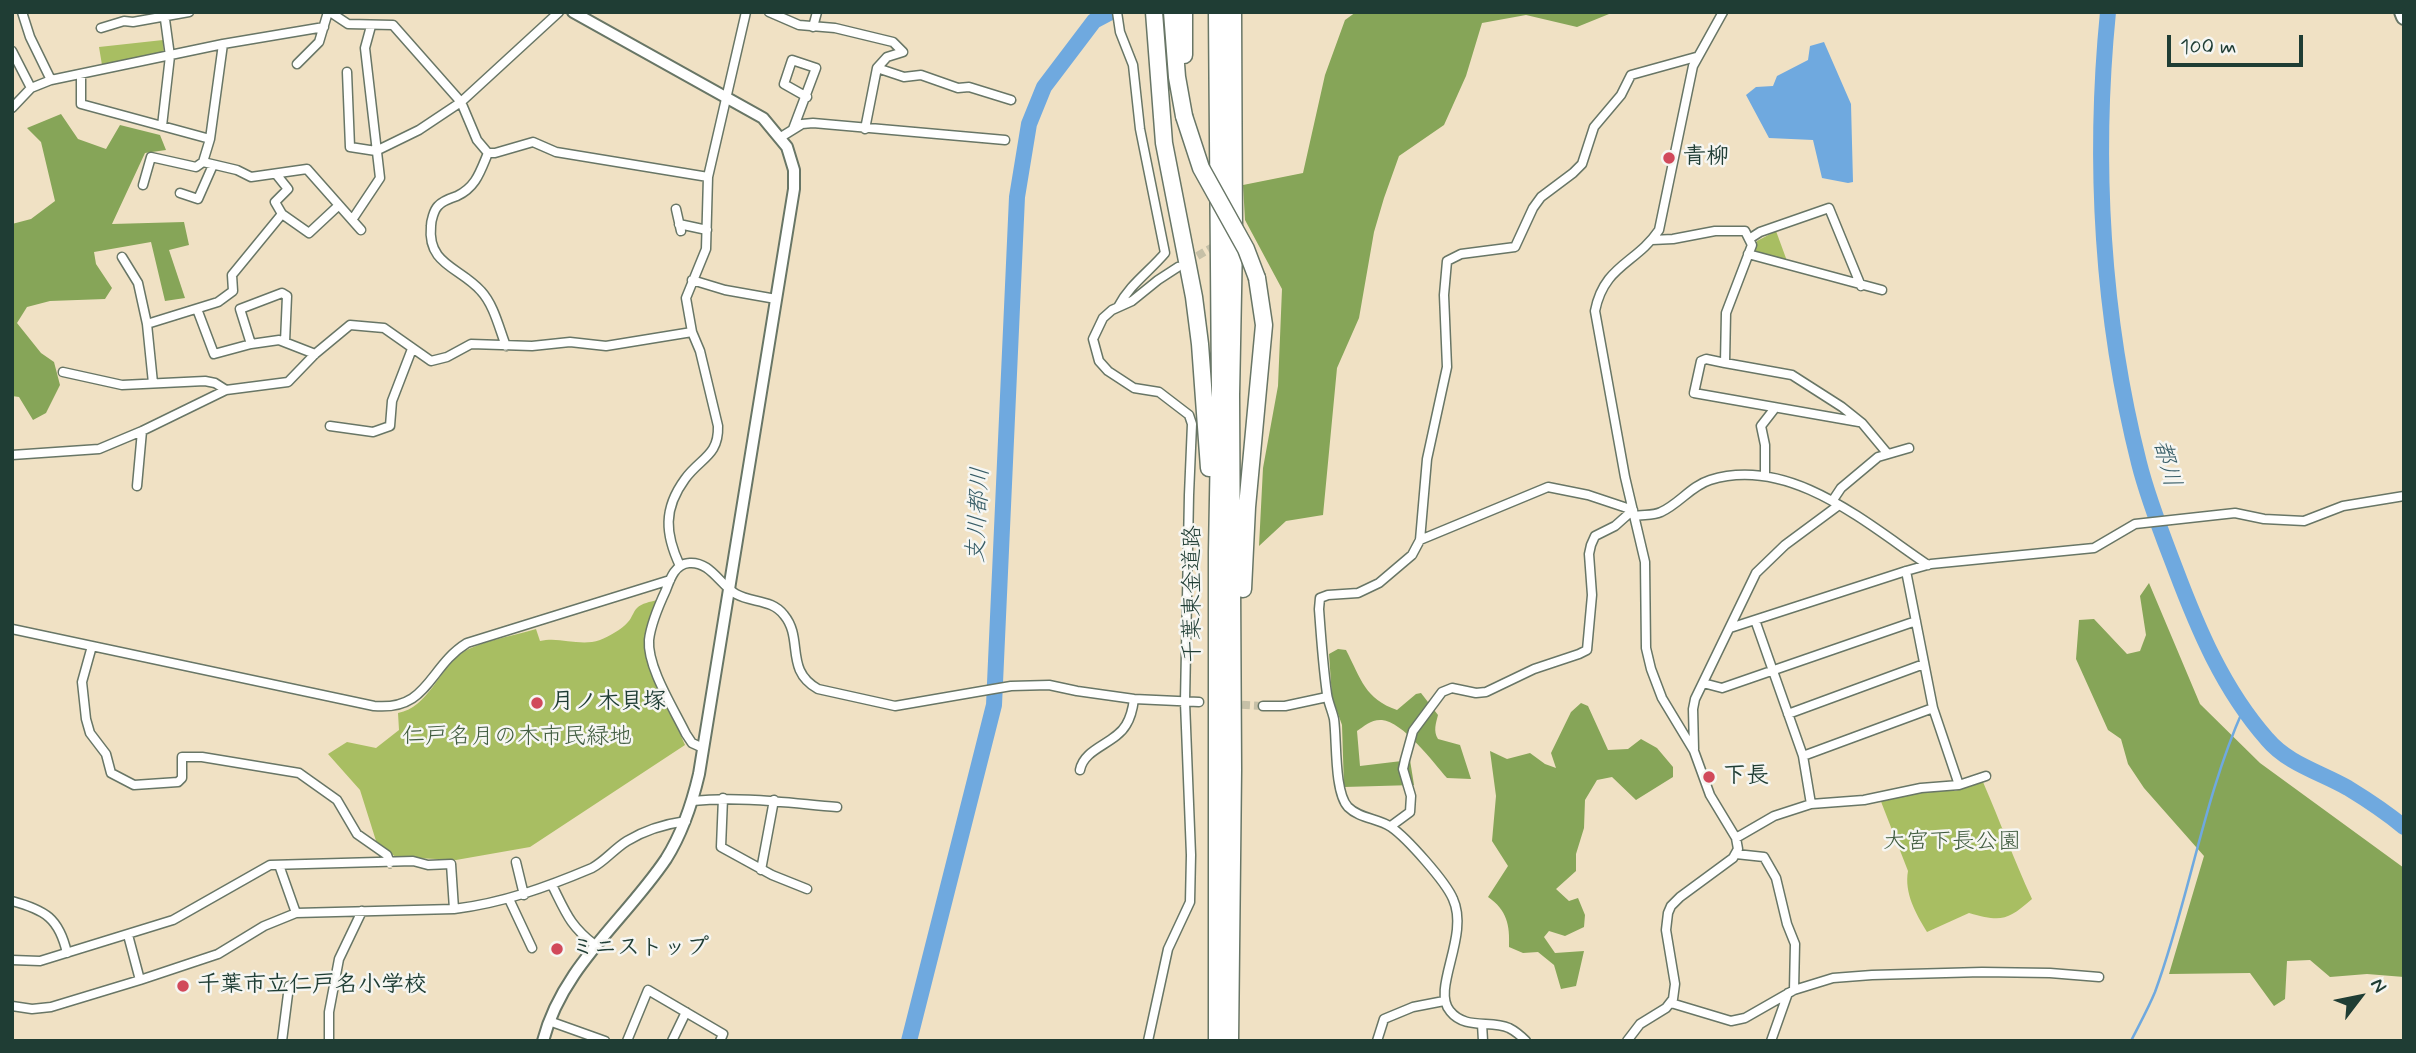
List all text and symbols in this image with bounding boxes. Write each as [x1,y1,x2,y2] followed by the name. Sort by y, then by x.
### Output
[2171,21,2308,65] scale bar
[2180,33,2236,61] text: 100 m
[1683,144,1729,172] place label: 青柳
[1661,150,1677,166] marker: 青柳
[2145,437,2185,491] water label: 都川
[963,466,997,564] water label: 支川都川
[1180,525,1208,663] street label: 千葉東金道路
[551,689,666,717] place label: 月ノ木貝塚
[529,695,545,711] marker: 月ノ木貝塚
[402,724,632,752] park label: 仁戸名月の木市民緑地
[1723,763,1769,791] place label: 下長
[1701,769,1717,785] marker: 下長
[1883,829,2021,857] park label: 大宮下長公園
[571,935,709,963] place label: ミニストップ
[549,941,565,957] marker: ミニストップ
[2325,962,2395,1032] north arrow
[197,972,427,1000] place label: 千葉市立仁戸名小学校
[2364,974,2392,998] text: N
[175,978,191,994] marker: 千葉市立仁戸名小学校

